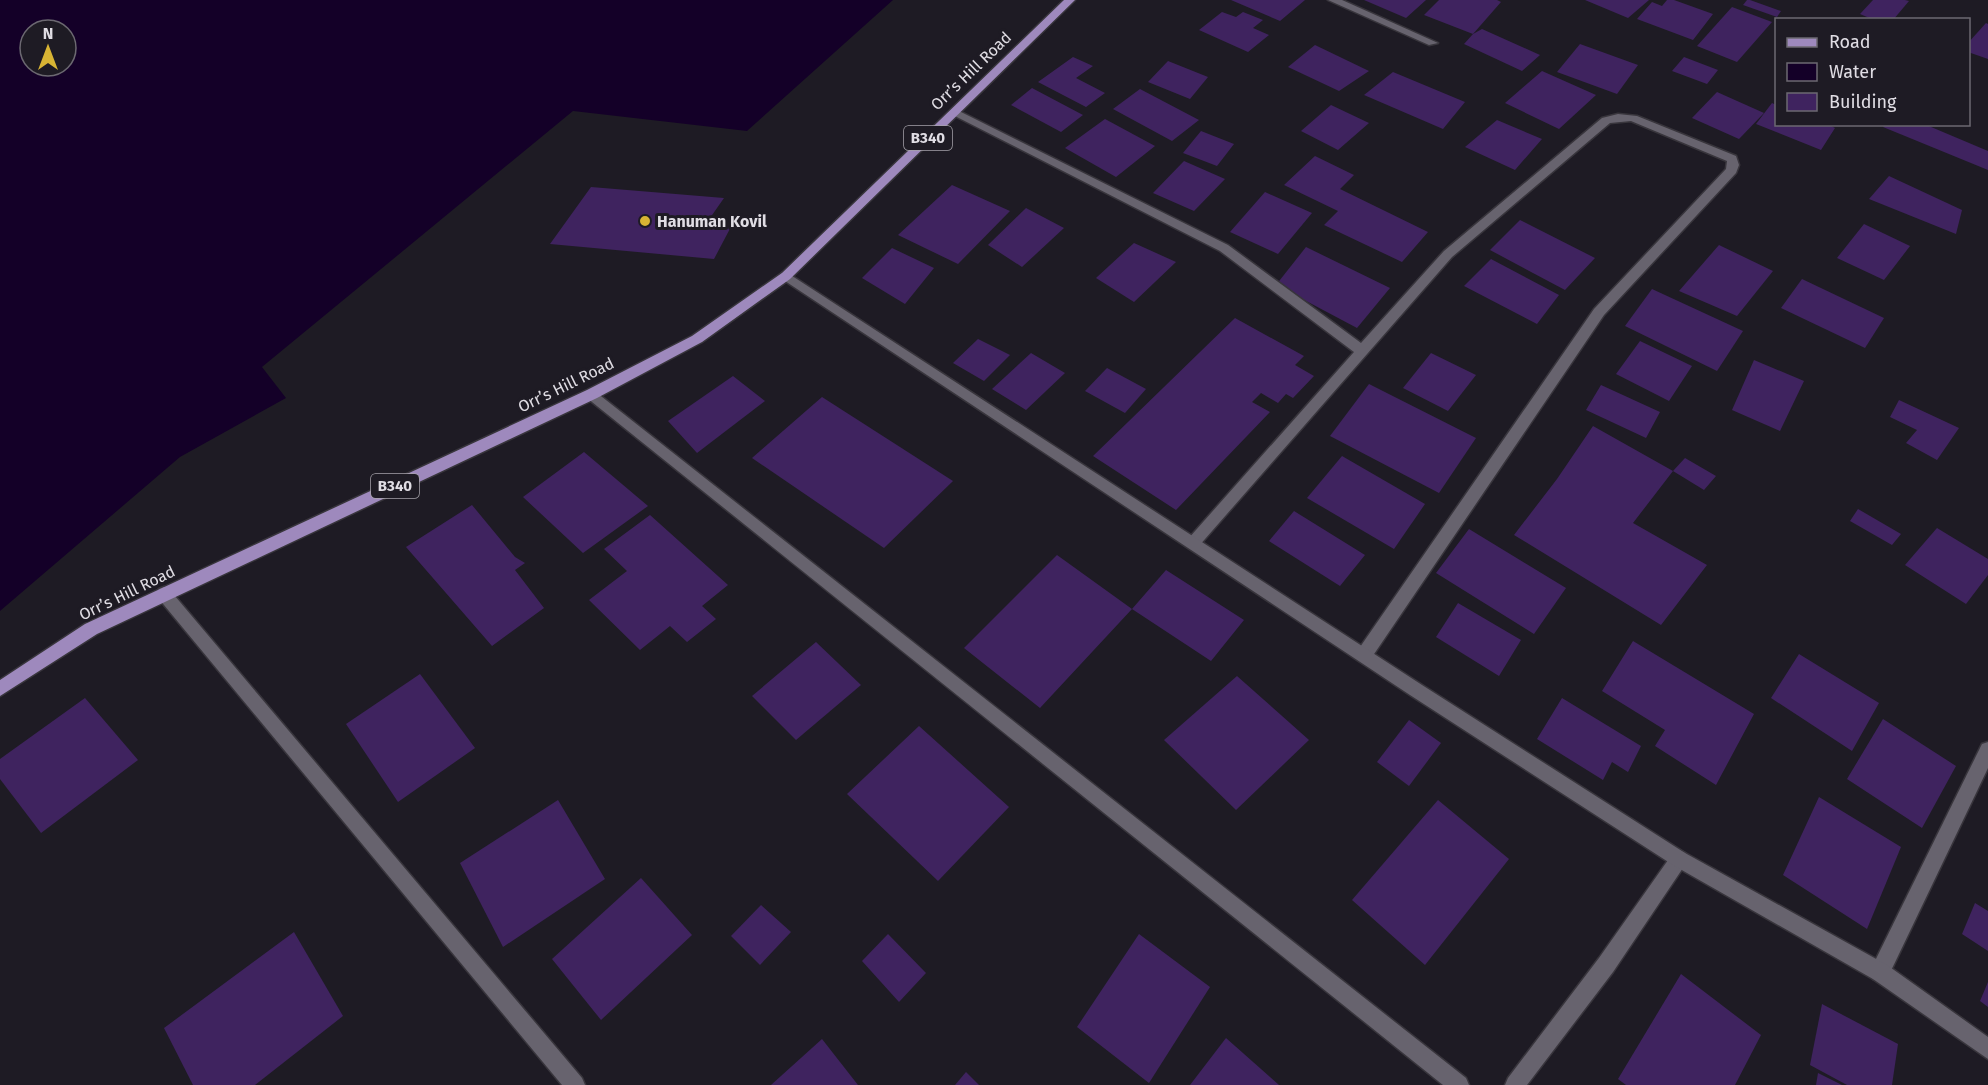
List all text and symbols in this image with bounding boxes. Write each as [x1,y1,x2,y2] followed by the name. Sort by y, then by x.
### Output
[18,18,78,78] north arrow
[1775,18,1970,126] legend
[43,24,53,43] text: N
[927,28,1015,114] street label: Orr’s Hill Road
[1829,31,1871,53] text: Road
[1829,61,1876,83] text: Water
[1829,91,1897,113] text: Building
[904,126,952,150] road number: B340
[657,212,767,231] place label: Hanuman Kovil
[638,214,652,228] marker: Hanuman Kovil
[515,354,617,416] street label: Orr’s Hill Road
[371,474,419,498] road number: B340
[76,562,178,624] street label: Orr’s Hill Road

